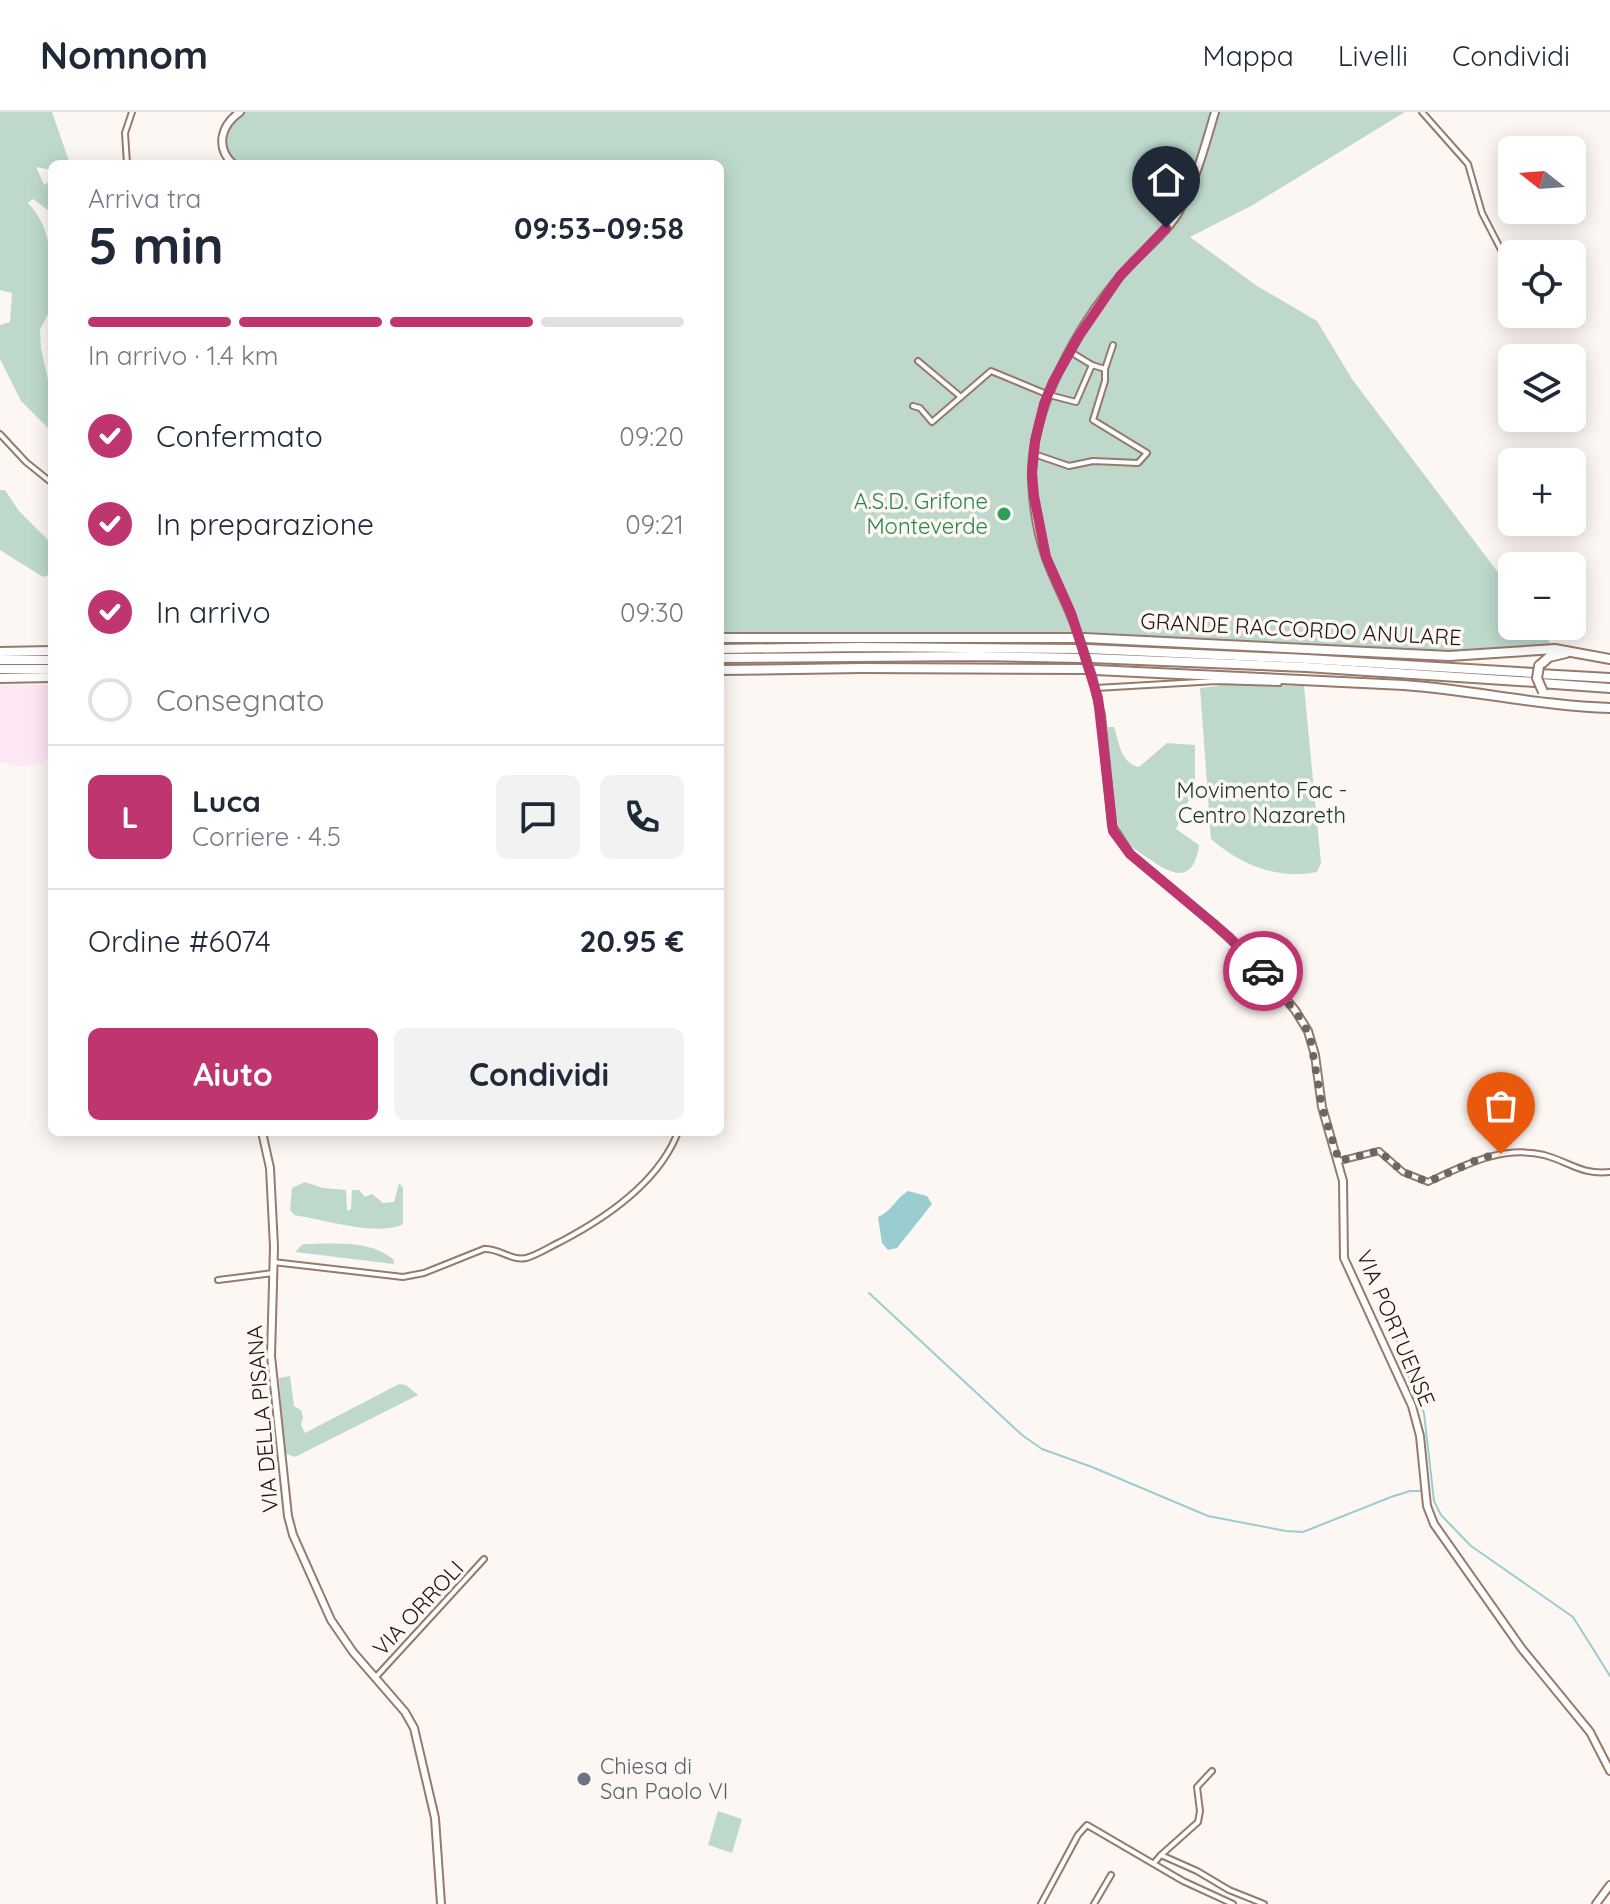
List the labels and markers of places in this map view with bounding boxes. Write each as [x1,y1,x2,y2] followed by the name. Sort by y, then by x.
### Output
[1132,146,1200,228] pin
[854,487,988,540] place label: A.S.D. Grifone Monteverde
[995,505,1013,523] marker: A.S.D. Grifone Monteverde
[1467,1072,1535,1154] pin
[600,1752,728,1805] place label: Chiesa di San Paolo VI
[575,1770,593,1788] marker: Chiesa di San Paolo VI

